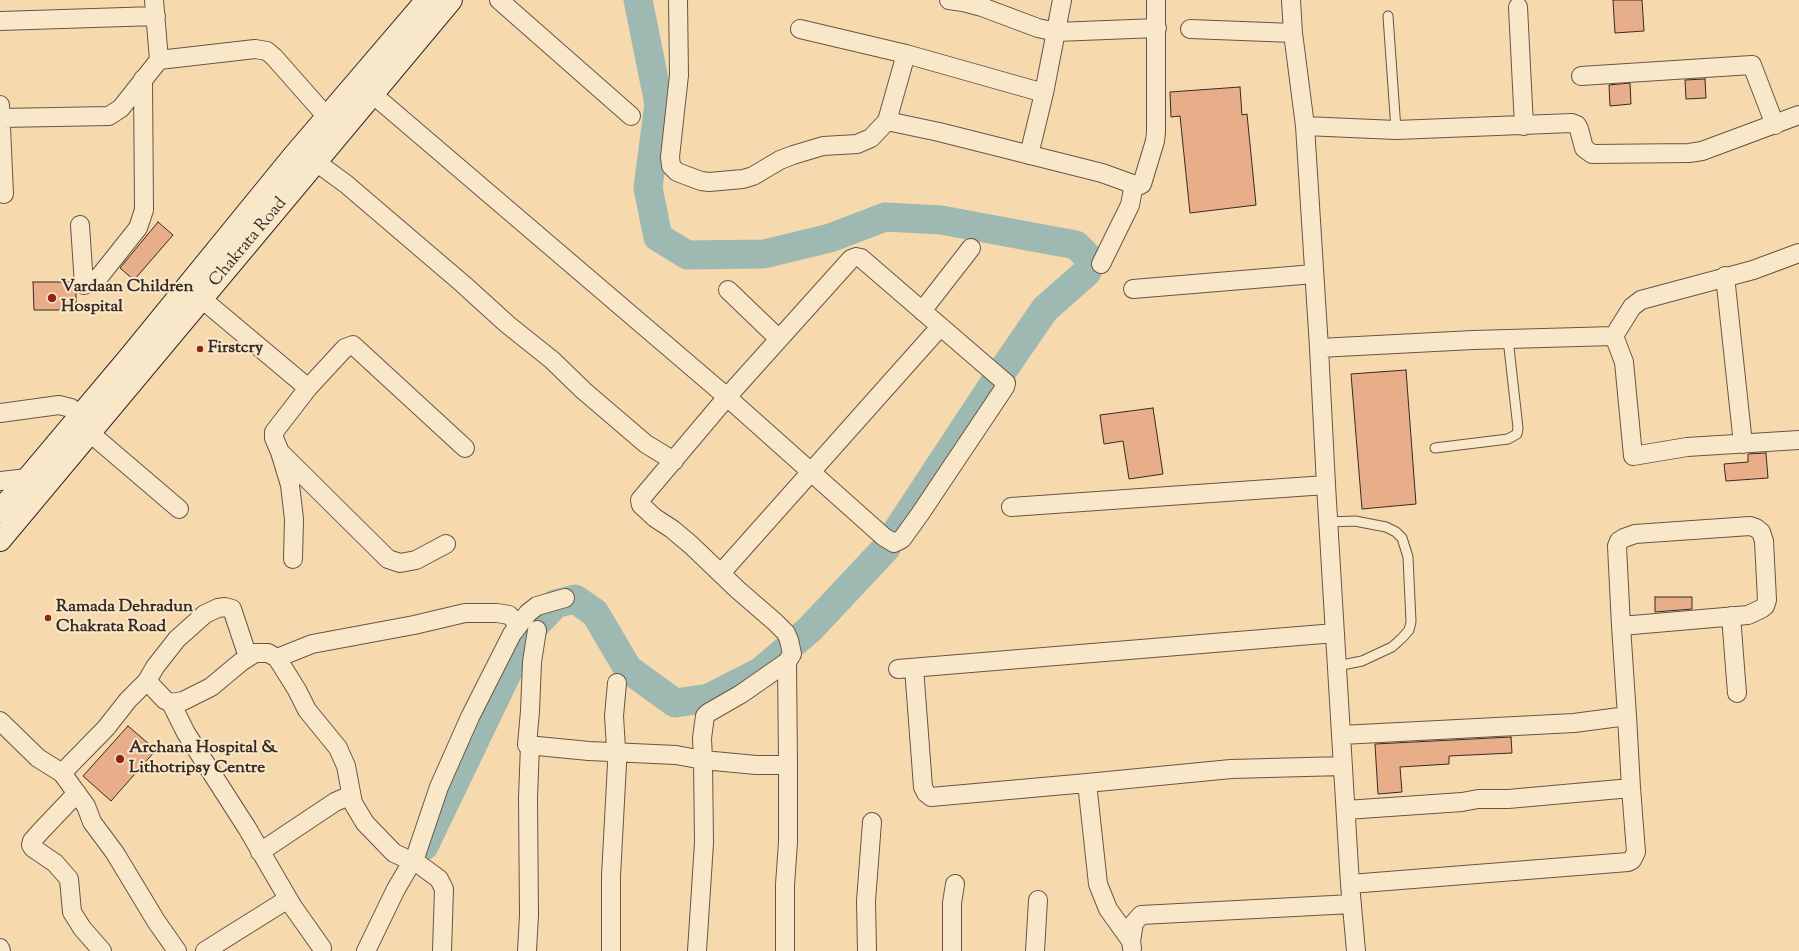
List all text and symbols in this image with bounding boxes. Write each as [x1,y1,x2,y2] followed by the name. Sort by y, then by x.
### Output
[206,194,292,292] street label: Chakrata Road
[61,278,194,318] place label: Vardaan Children Hospital
[46,292,58,304] marker: Vardaan Children Hospital
[208,339,263,359] place label: Firstcry
[195,344,205,354] marker: Firstcry
[56,598,193,638] place label: Ramada Dehradun Chakrata Road
[43,613,53,623] marker: Ramada Dehradun Chakrata Road
[129,739,277,779] place label: Archana Hospital & Lithotripsy Centre
[114,753,126,765] marker: Archana Hospital & Lithotripsy Centre

